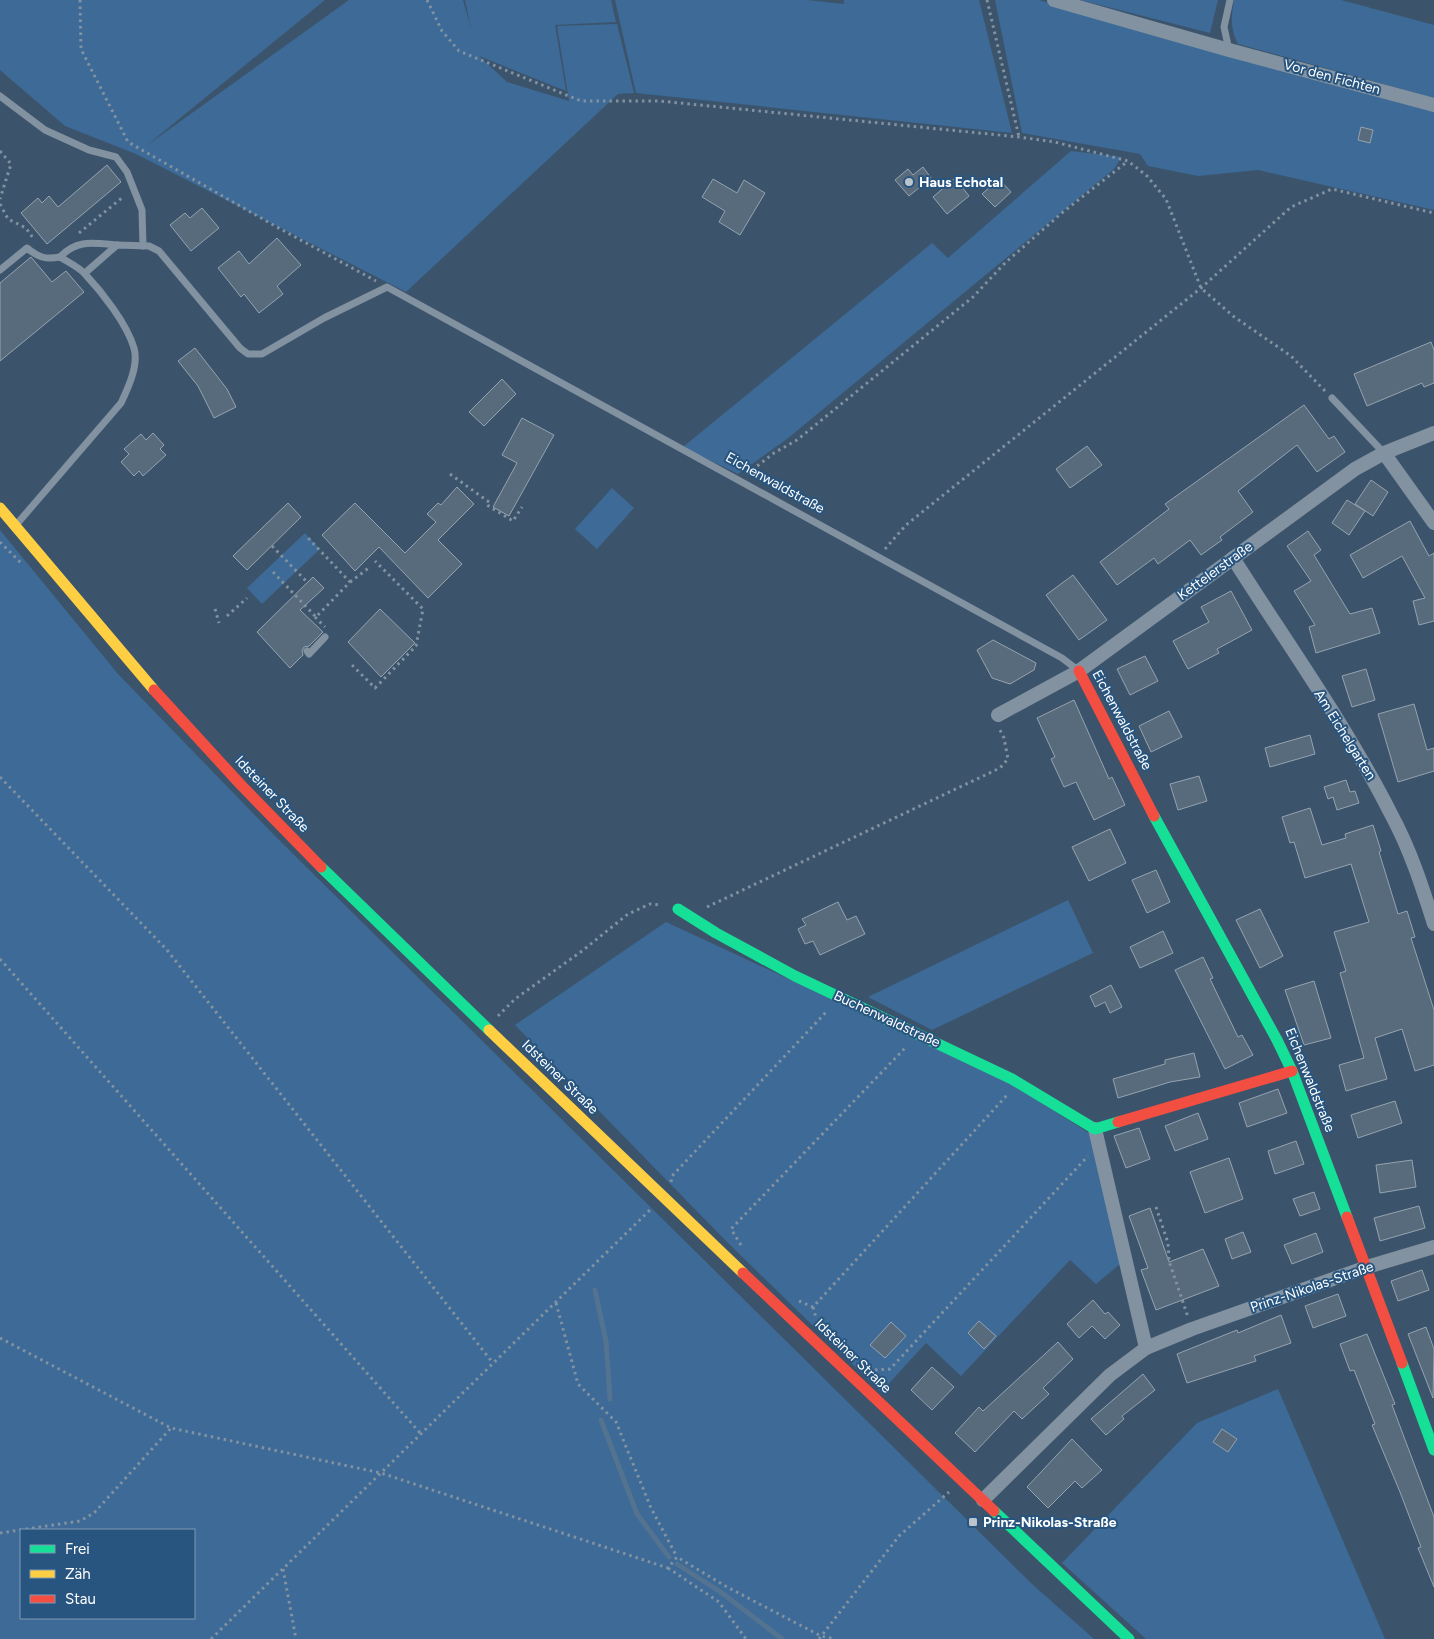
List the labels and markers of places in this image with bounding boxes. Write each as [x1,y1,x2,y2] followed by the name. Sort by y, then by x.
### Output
[919,174,1003,191] place label: Haus Echotal
[903,176,915,188] marker: Haus Echotal
[983,1514,1117,1531] place label: Prinz-Nikolas-Straße
[967,1516,979,1528] marker: Prinz-Nikolas-Straße

